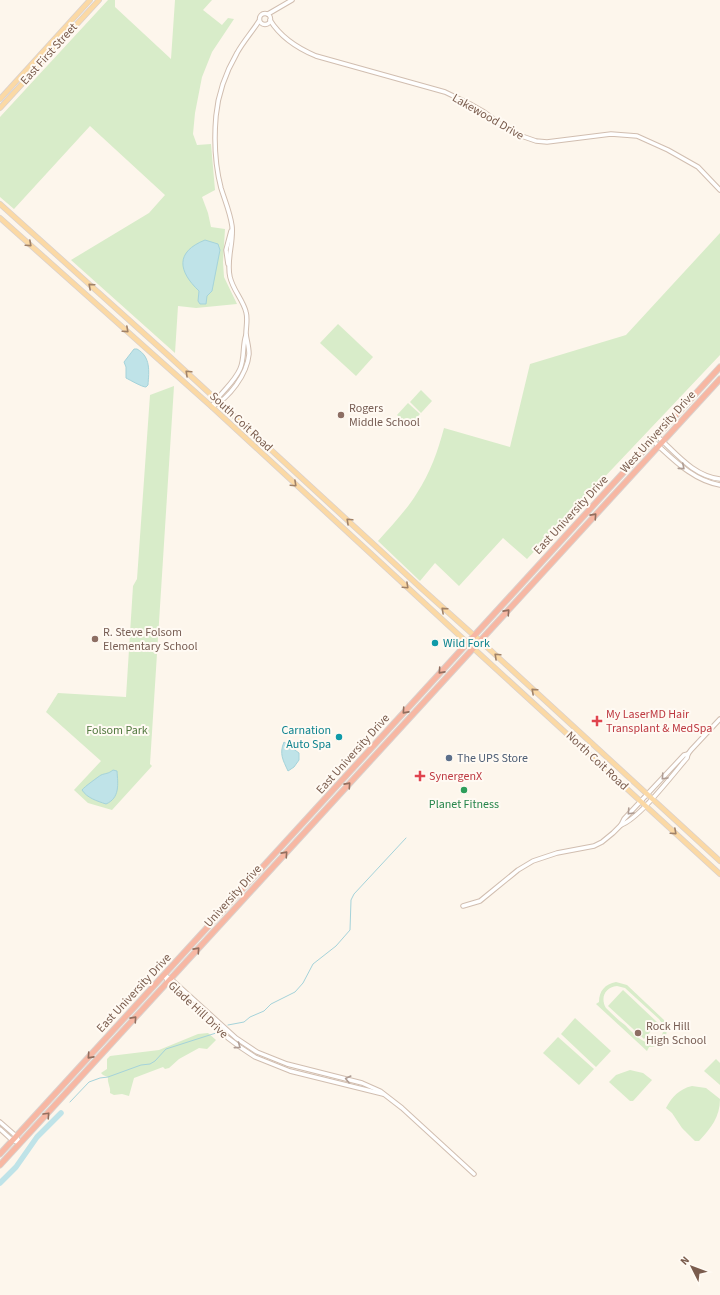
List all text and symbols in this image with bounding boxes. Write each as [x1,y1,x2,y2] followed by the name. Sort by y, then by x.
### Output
[17,19,81,89] street label: East First Street
[449,90,527,144] street label: Lakewood Drive
[24,239,32,247] one-way arrow
[88,283,96,291] one-way arrow
[121,326,129,333] one-way arrow
[185,371,192,378] one-way arrow
[616,387,700,477] street label: West University Drive
[206,388,276,456] street label: South Coit Road
[349,400,420,431] place label: Rogers Middle School
[336,410,346,420] marker: Rogers Middle School
[677,462,684,469] one-way arrow
[530,472,612,558] street label: East University Drive
[290,479,297,486] one-way arrow
[590,514,597,521] one-way arrow
[346,519,354,526] one-way arrow
[401,582,408,589] one-way arrow
[442,608,449,615] one-way arrow
[502,610,509,617] one-way arrow
[103,624,198,655] place label: R. Steve Folsom Elementary School
[90,634,100,644] marker: R. Steve Folsom Elementary School
[443,635,490,652] place label: Wild Fork
[430,638,440,648] marker: Wild Fork
[494,654,502,661] one-way arrow
[439,666,446,674] one-way arrow
[532,689,539,696] one-way arrow
[402,706,410,714] one-way arrow
[606,706,712,737] place label: My LaserMD Hair Transplant & MedSpa
[312,710,394,798] street label: East University Drive
[591,715,603,727] marker: My LaserMD Hair Transplant & MedSpa
[86,722,148,739] park label: Folsom Park
[281,722,331,753] place label: Carnation Auto Spa
[562,728,632,794] street label: North Coit Road
[334,732,344,742] marker: Carnation Auto Spa
[457,750,528,767] place label: The UPS Store
[444,753,454,763] marker: The UPS Store
[429,768,482,785] place label: SynergenX
[414,770,426,782] marker: SynergenX
[661,772,668,780] one-way arrow
[344,782,351,790] one-way arrow
[459,785,469,795] marker: Planet Fitness
[429,796,499,813] place label: Planet Fitness
[628,808,635,815] one-way arrow
[669,827,677,834] one-way arrow
[280,852,287,859] one-way arrow
[200,861,266,931] street label: University Drive
[192,947,200,955] one-way arrow
[93,950,175,1036] street label: East University Drive
[164,978,232,1042] street label: Glade Hill Drive
[130,1016,137,1024] one-way arrow
[646,1018,706,1049] place label: Rock Hill High School
[633,1028,643,1038] marker: Rock Hill High School
[234,1041,241,1049] one-way arrow
[87,1051,95,1059] one-way arrow
[344,1075,351,1084] one-way arrow
[42,1112,49,1119] one-way arrow
[672,1247,712,1287] north arrow
[677,1253,693,1268] text: N

